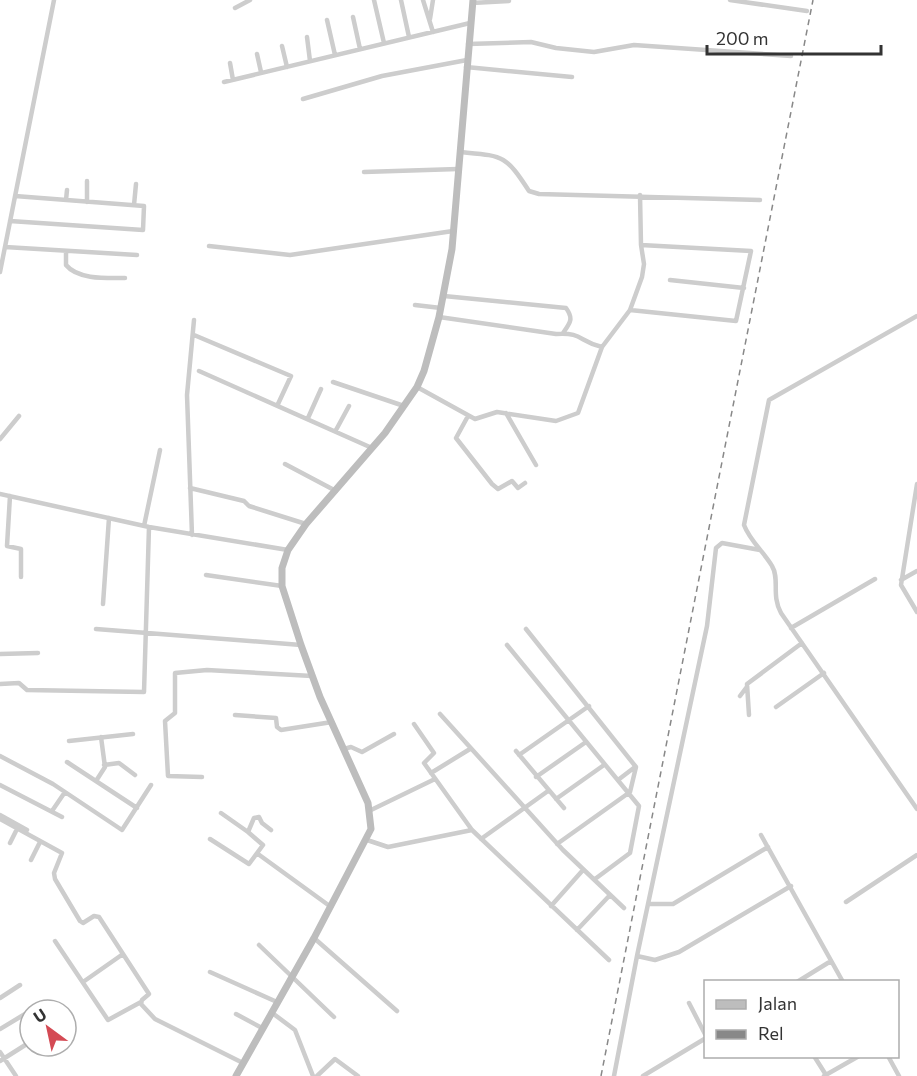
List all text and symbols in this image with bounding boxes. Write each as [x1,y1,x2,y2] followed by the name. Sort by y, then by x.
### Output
[707,18,881,56] scale bar
[716,27,769,49] text: 200 m
[704,980,899,1058] legend
[758,992,797,1014] text: Jalan
[18,998,78,1058] north arrow
[29,1004,50,1026] text: U
[758,1022,784,1044] text: Rel

